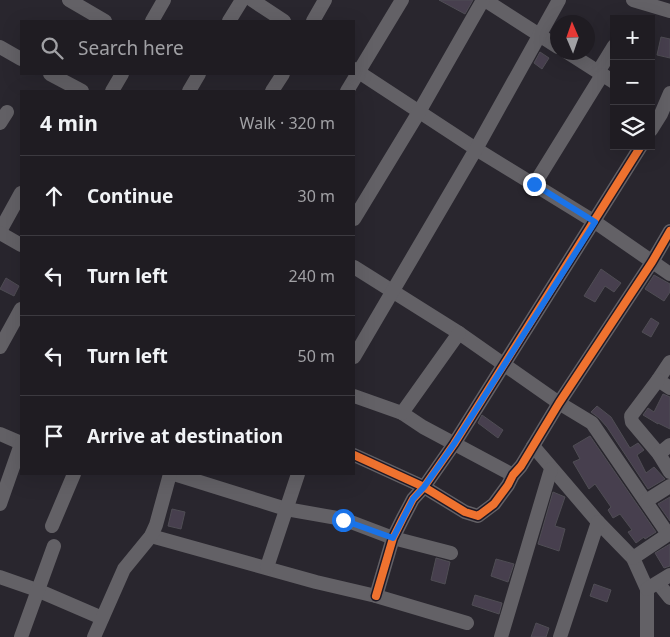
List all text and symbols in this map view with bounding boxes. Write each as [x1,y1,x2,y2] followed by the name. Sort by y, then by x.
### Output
[550,15,595,60] north arrow
[610,15,655,150] map controls
[610,15,655,60] button: +
[20,20,355,75] search box
[38,34,66,62] icon: search
[78,35,184,61] text: Search here
[610,60,655,105] button: −
[610,105,655,150] button: layers
[40,109,98,137] text: 4 min
[240,112,335,134] text: Walk · 320 m
[523,173,546,196] route end
[40,182,68,210] icon: ahead
[87,183,173,209] text: Continue
[298,185,335,207] text: 30 m
[40,262,68,290] icon: left
[87,263,168,289] text: Turn left
[288,265,335,287] text: 240 m
[40,342,68,370] icon: left
[87,343,168,369] text: Turn left
[298,345,335,367] text: 50 m
[40,422,68,450] icon: arrive
[87,423,283,449] text: Arrive at destination
[332,509,355,532] route start

